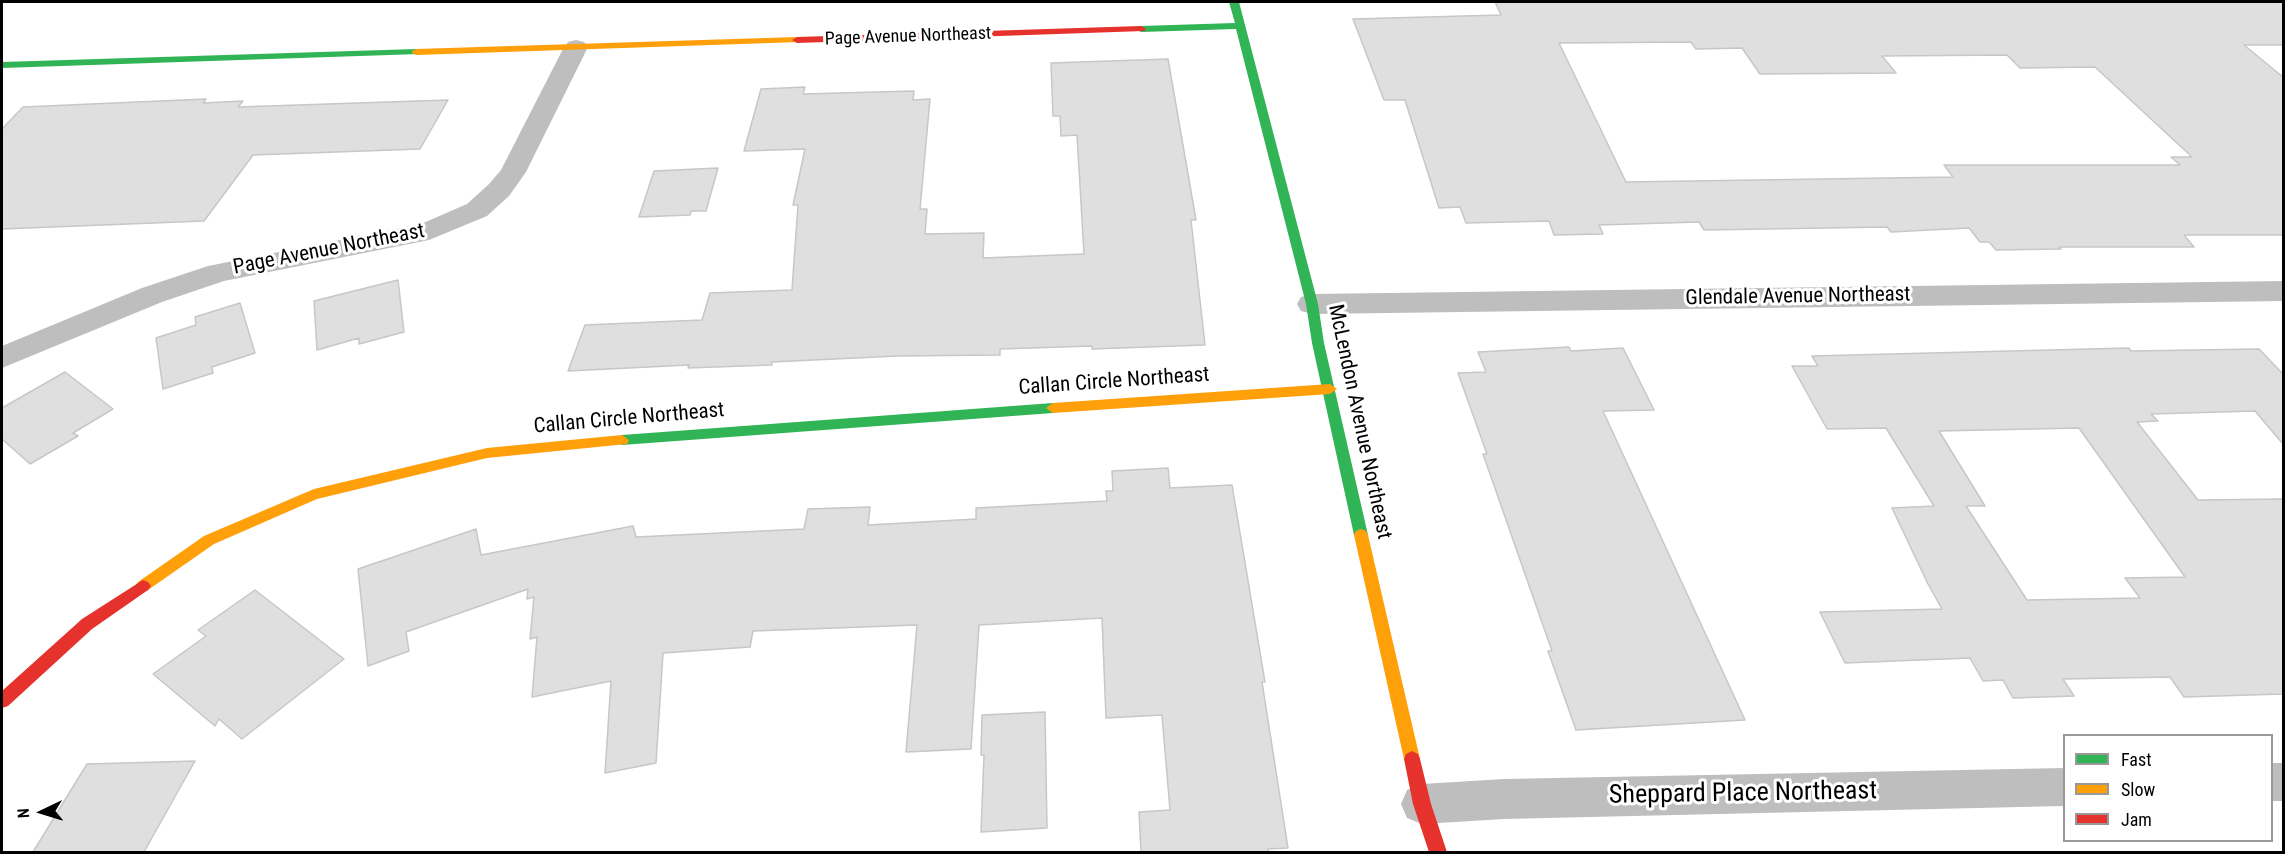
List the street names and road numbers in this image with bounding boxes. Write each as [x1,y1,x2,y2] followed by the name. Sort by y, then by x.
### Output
[824,23,992,51] street label: Page Avenue Northeast
[231,219,427,281] street label: Page Avenue Northeast
[1685,282,1911,312] street label: Glendale Avenue Northeast
[1322,302,1396,542] street label: McLendon Avenue Northeast
[1018,363,1210,401] street label: Callan Circle Northeast
[533,398,725,440] street label: Callan Circle Northeast
[1609,776,1877,812] street label: Sheppard Place Northeast

